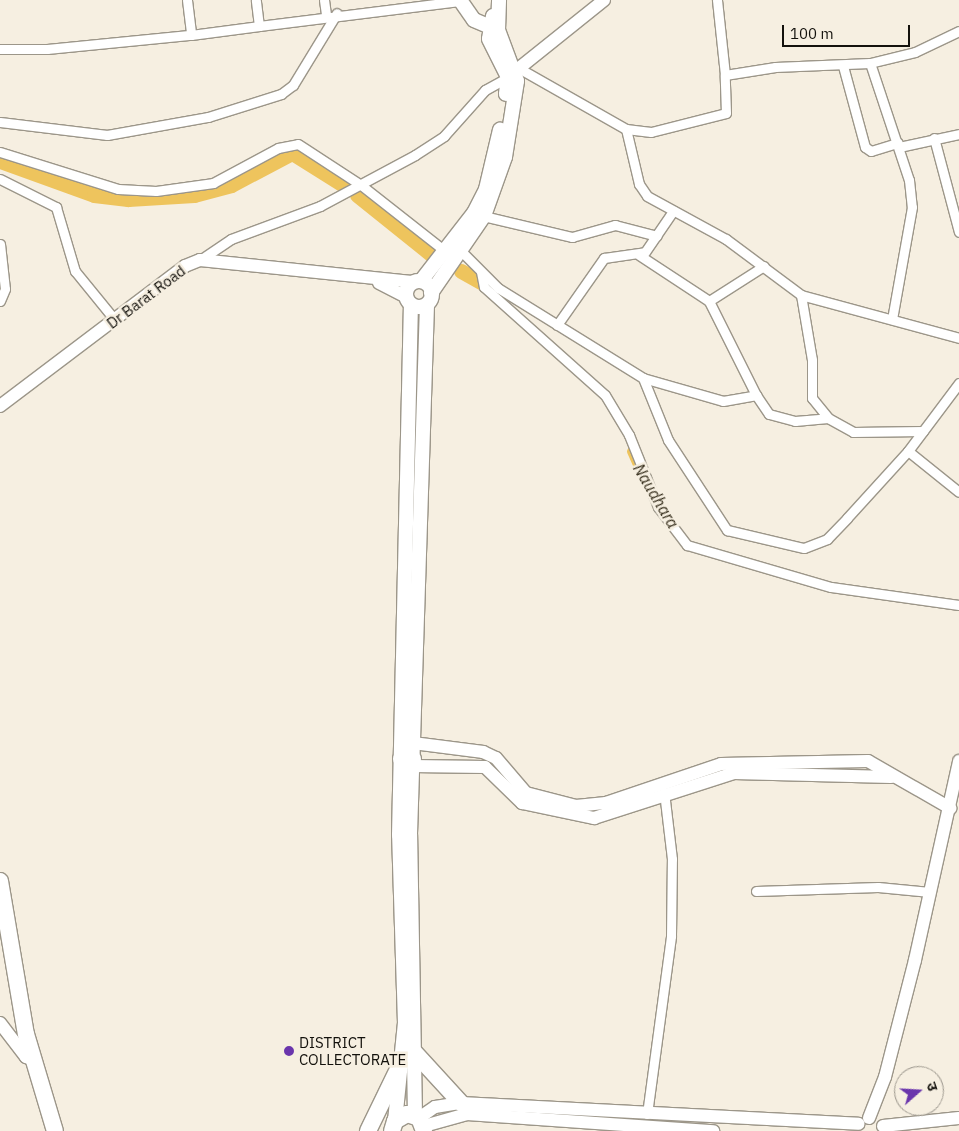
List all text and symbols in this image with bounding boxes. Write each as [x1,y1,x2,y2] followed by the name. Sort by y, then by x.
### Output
[784,15,912,47] scale bar
[790,24,834,43] text: 100 m
[103,262,189,332] street label: Dr Barat Road
[629,460,683,532] water label: Naudhara
[299,1033,406,1068] place label: DISTRICT COLLECTORATE
[283,1045,295,1057] marker: DISTRICT COLLECTORATE
[894,1066,944,1116] north arrow
[922,1080,942,1093] text: उ

